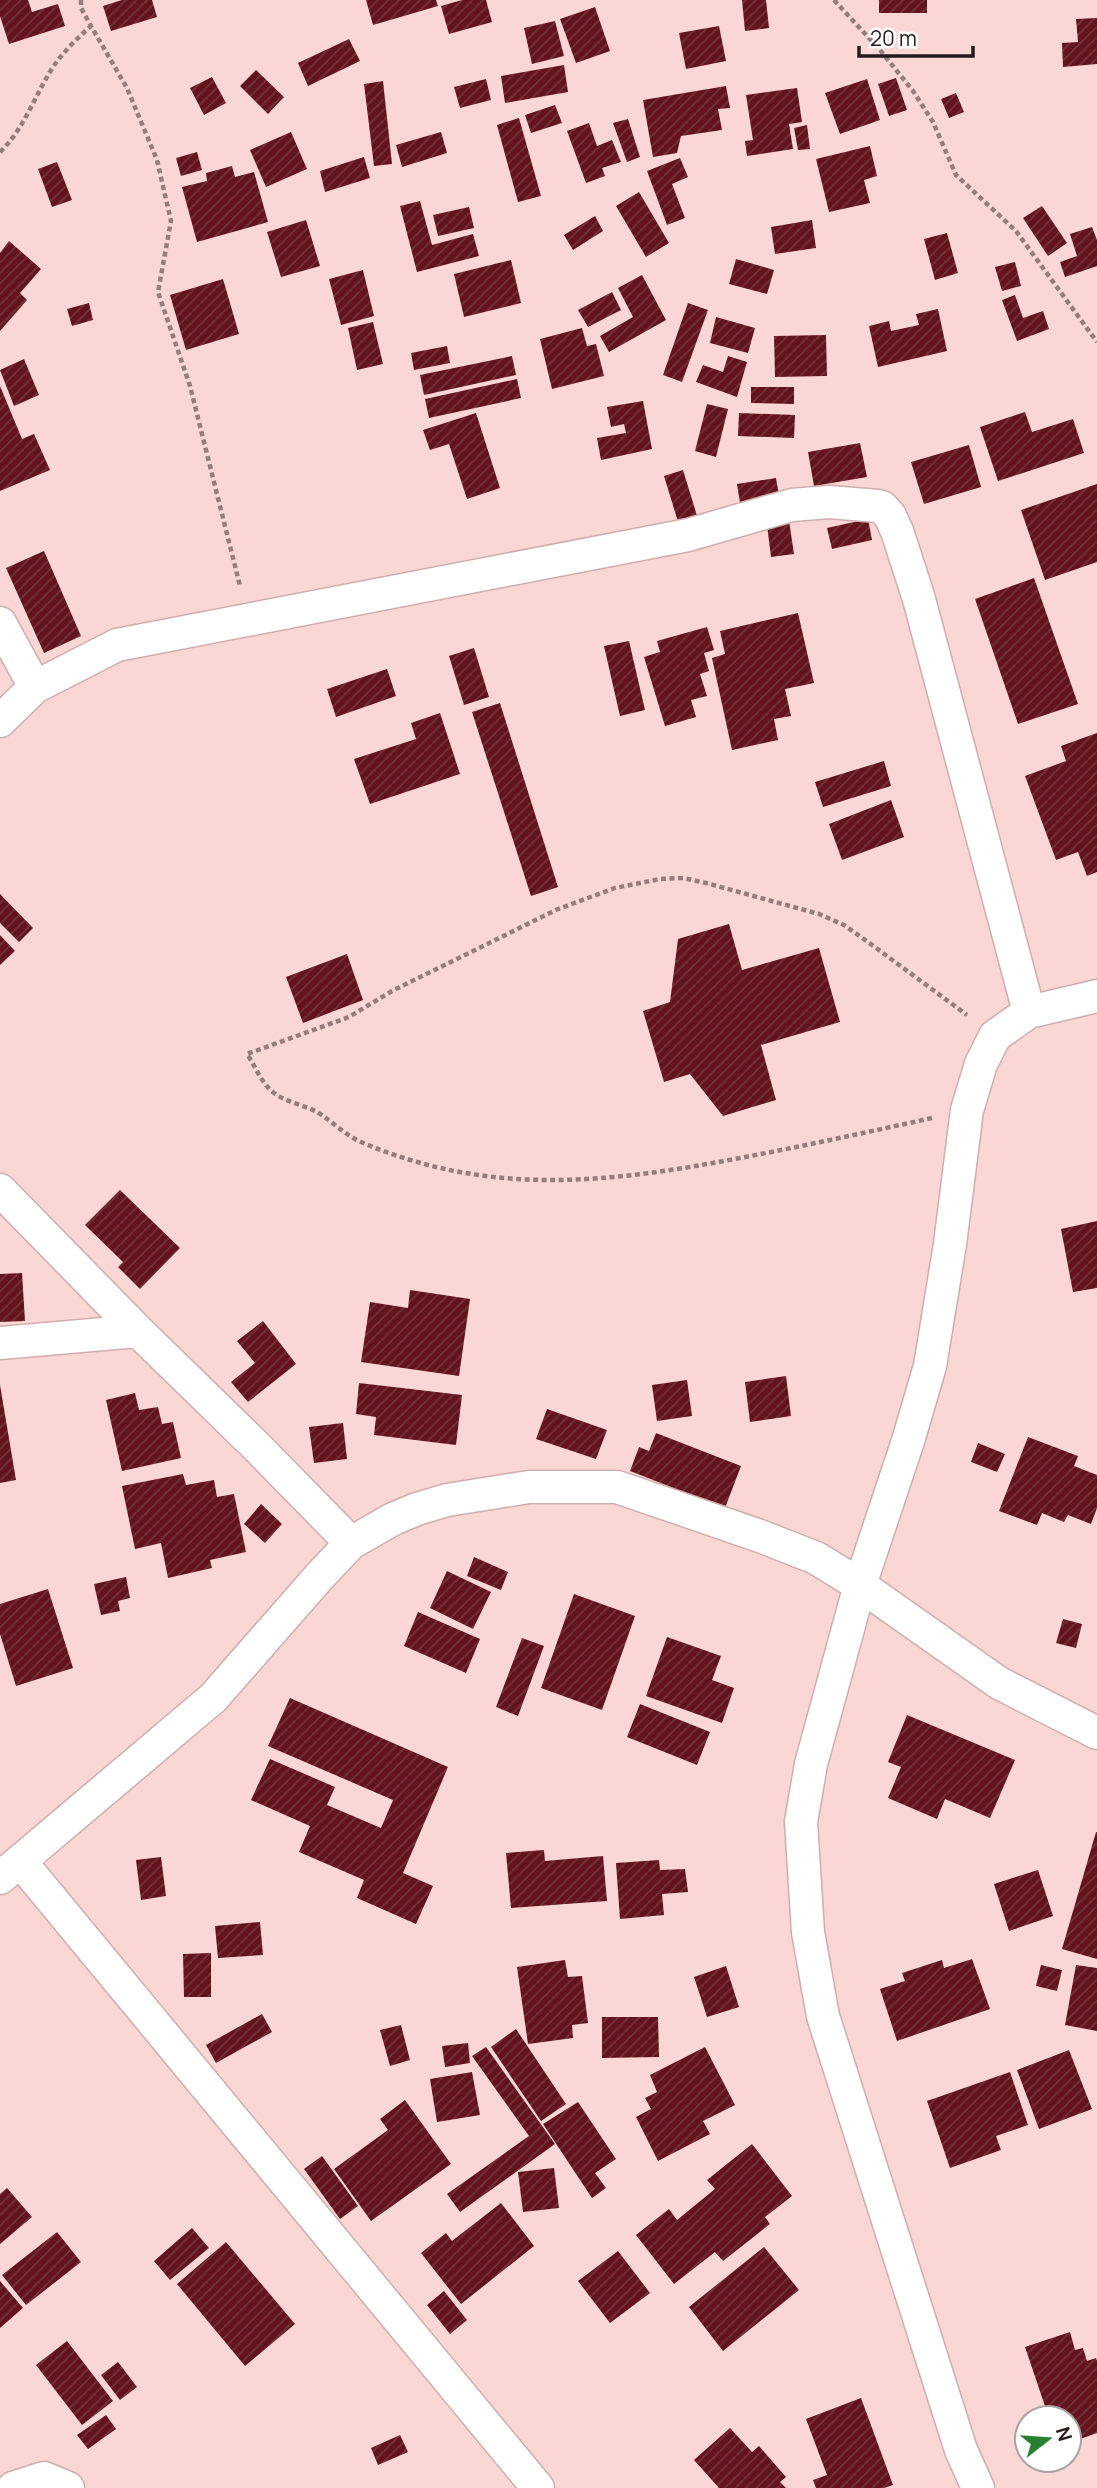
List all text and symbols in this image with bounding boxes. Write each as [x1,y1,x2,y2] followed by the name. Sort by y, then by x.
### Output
[859,14,973,58] scale bar
[870,24,917,52] text: 20 m
[1013,2404,1083,2474] north arrow
[1050,2424,1079,2444] text: N

